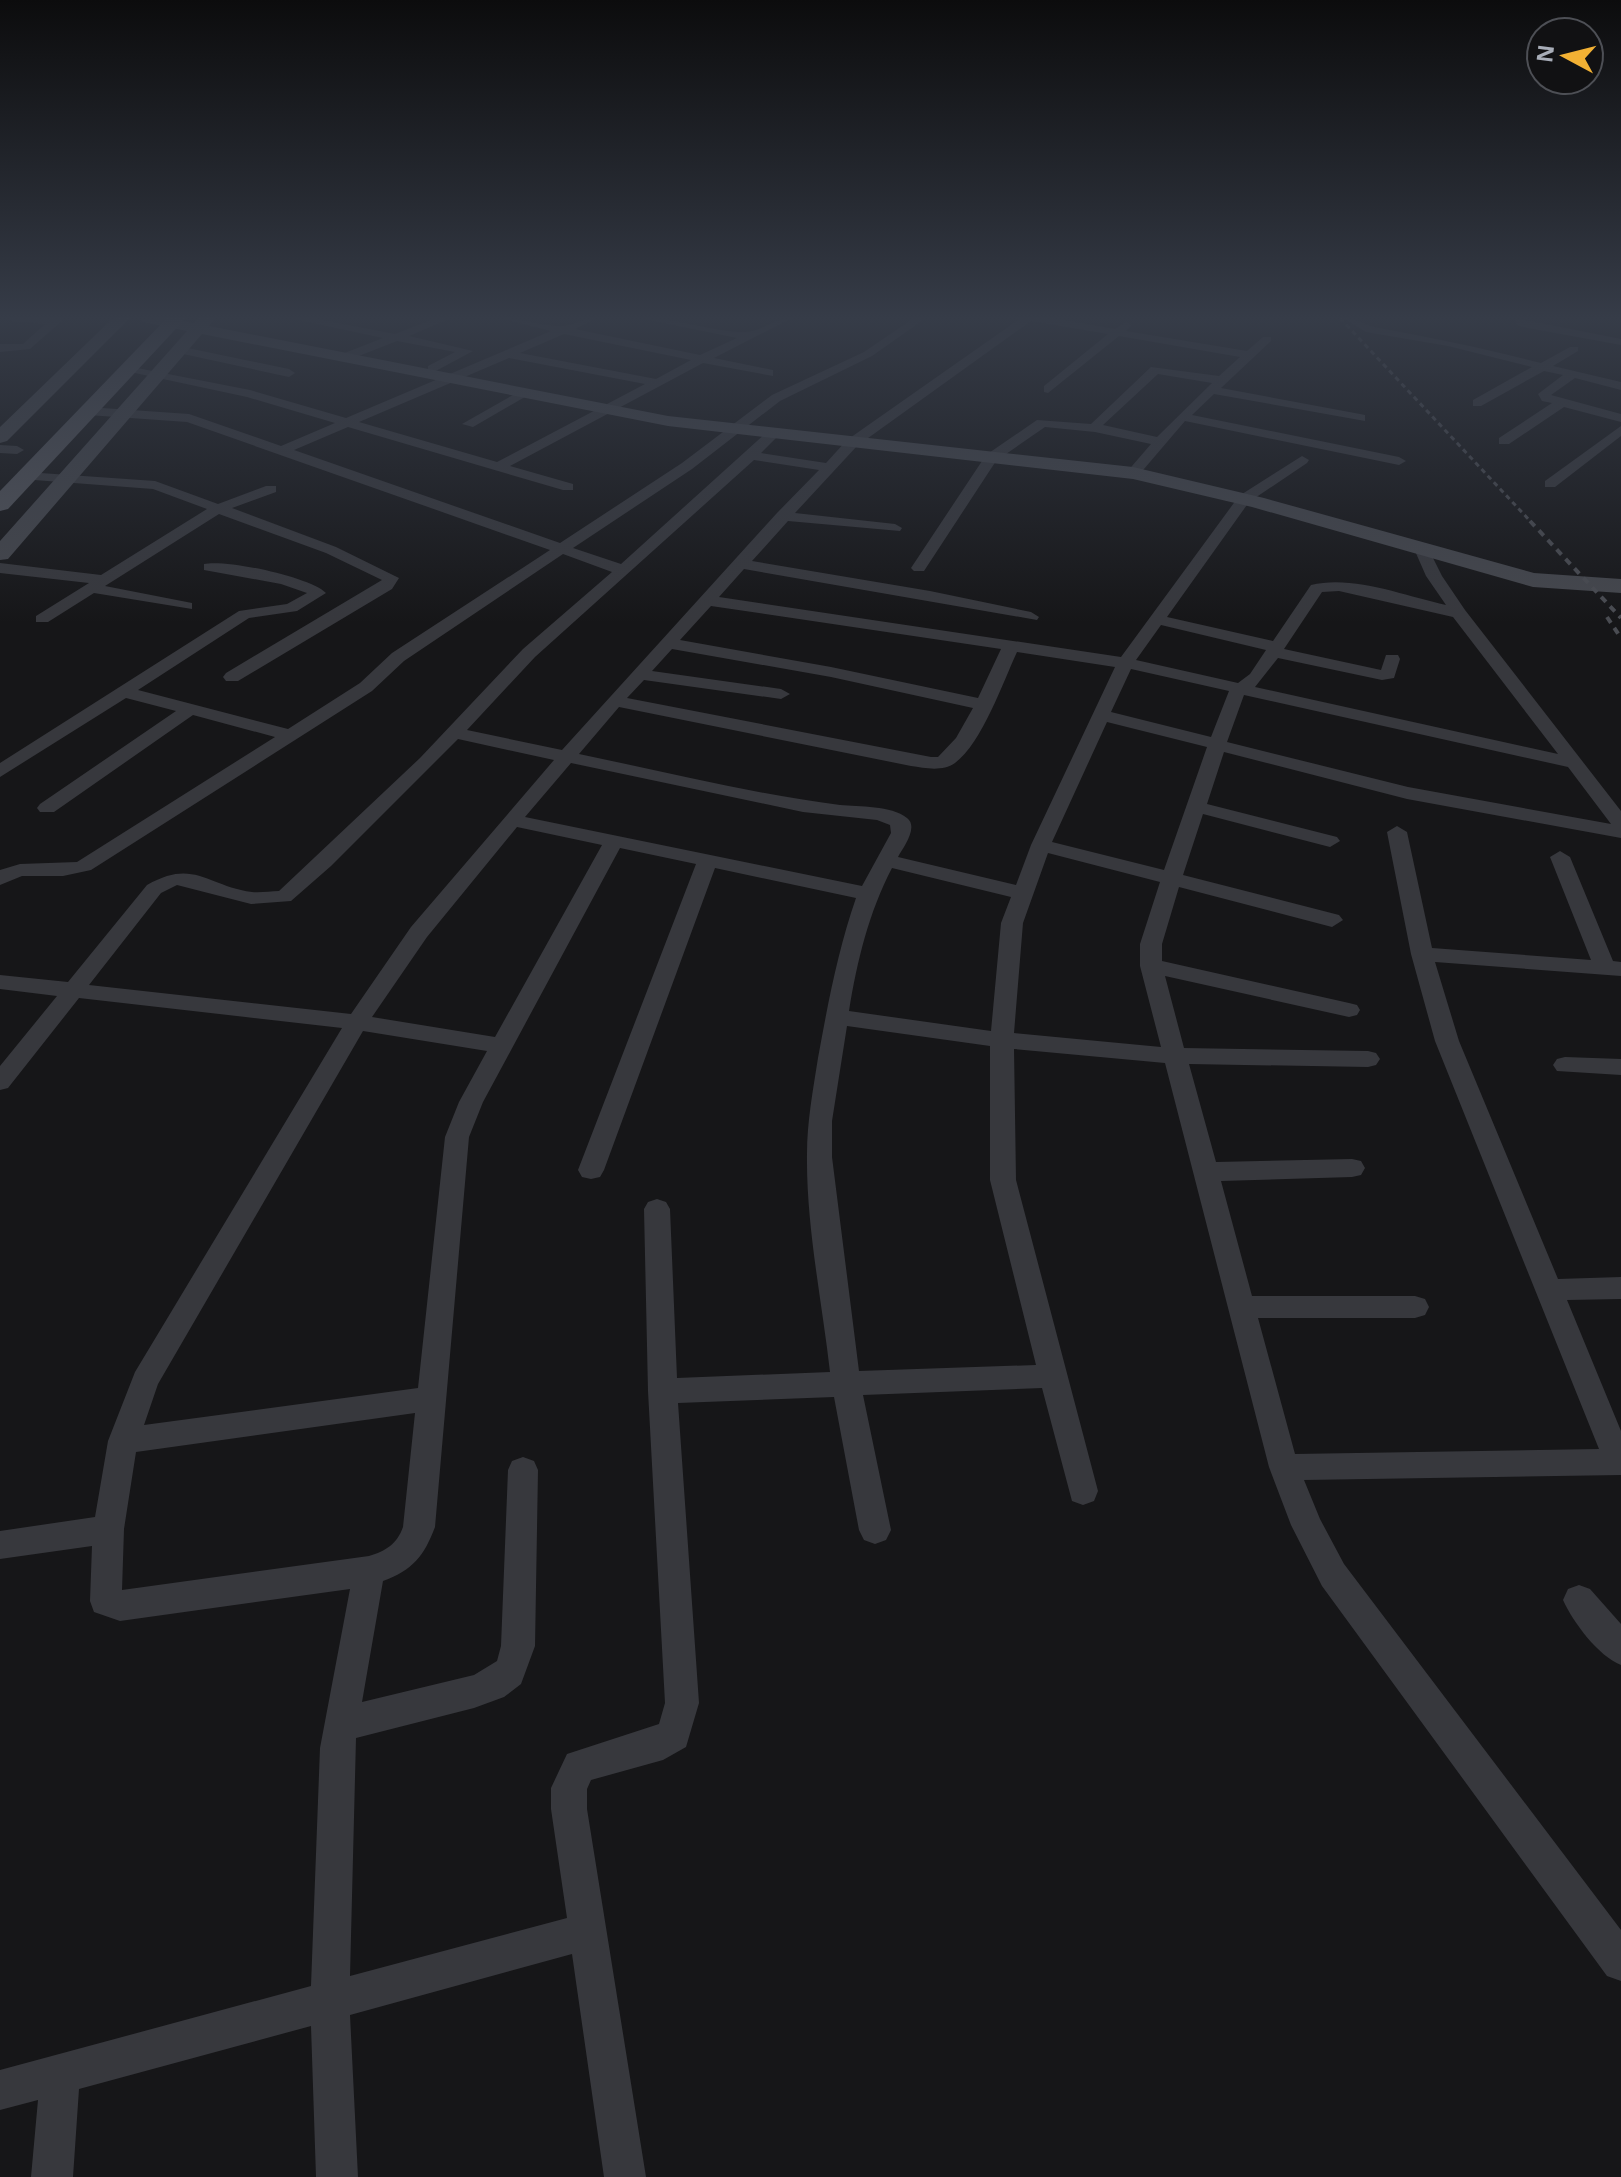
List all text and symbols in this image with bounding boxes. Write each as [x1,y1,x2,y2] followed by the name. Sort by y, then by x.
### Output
[1525,16,1605,96] north arrow
[1528,43,1560,64] text: N

